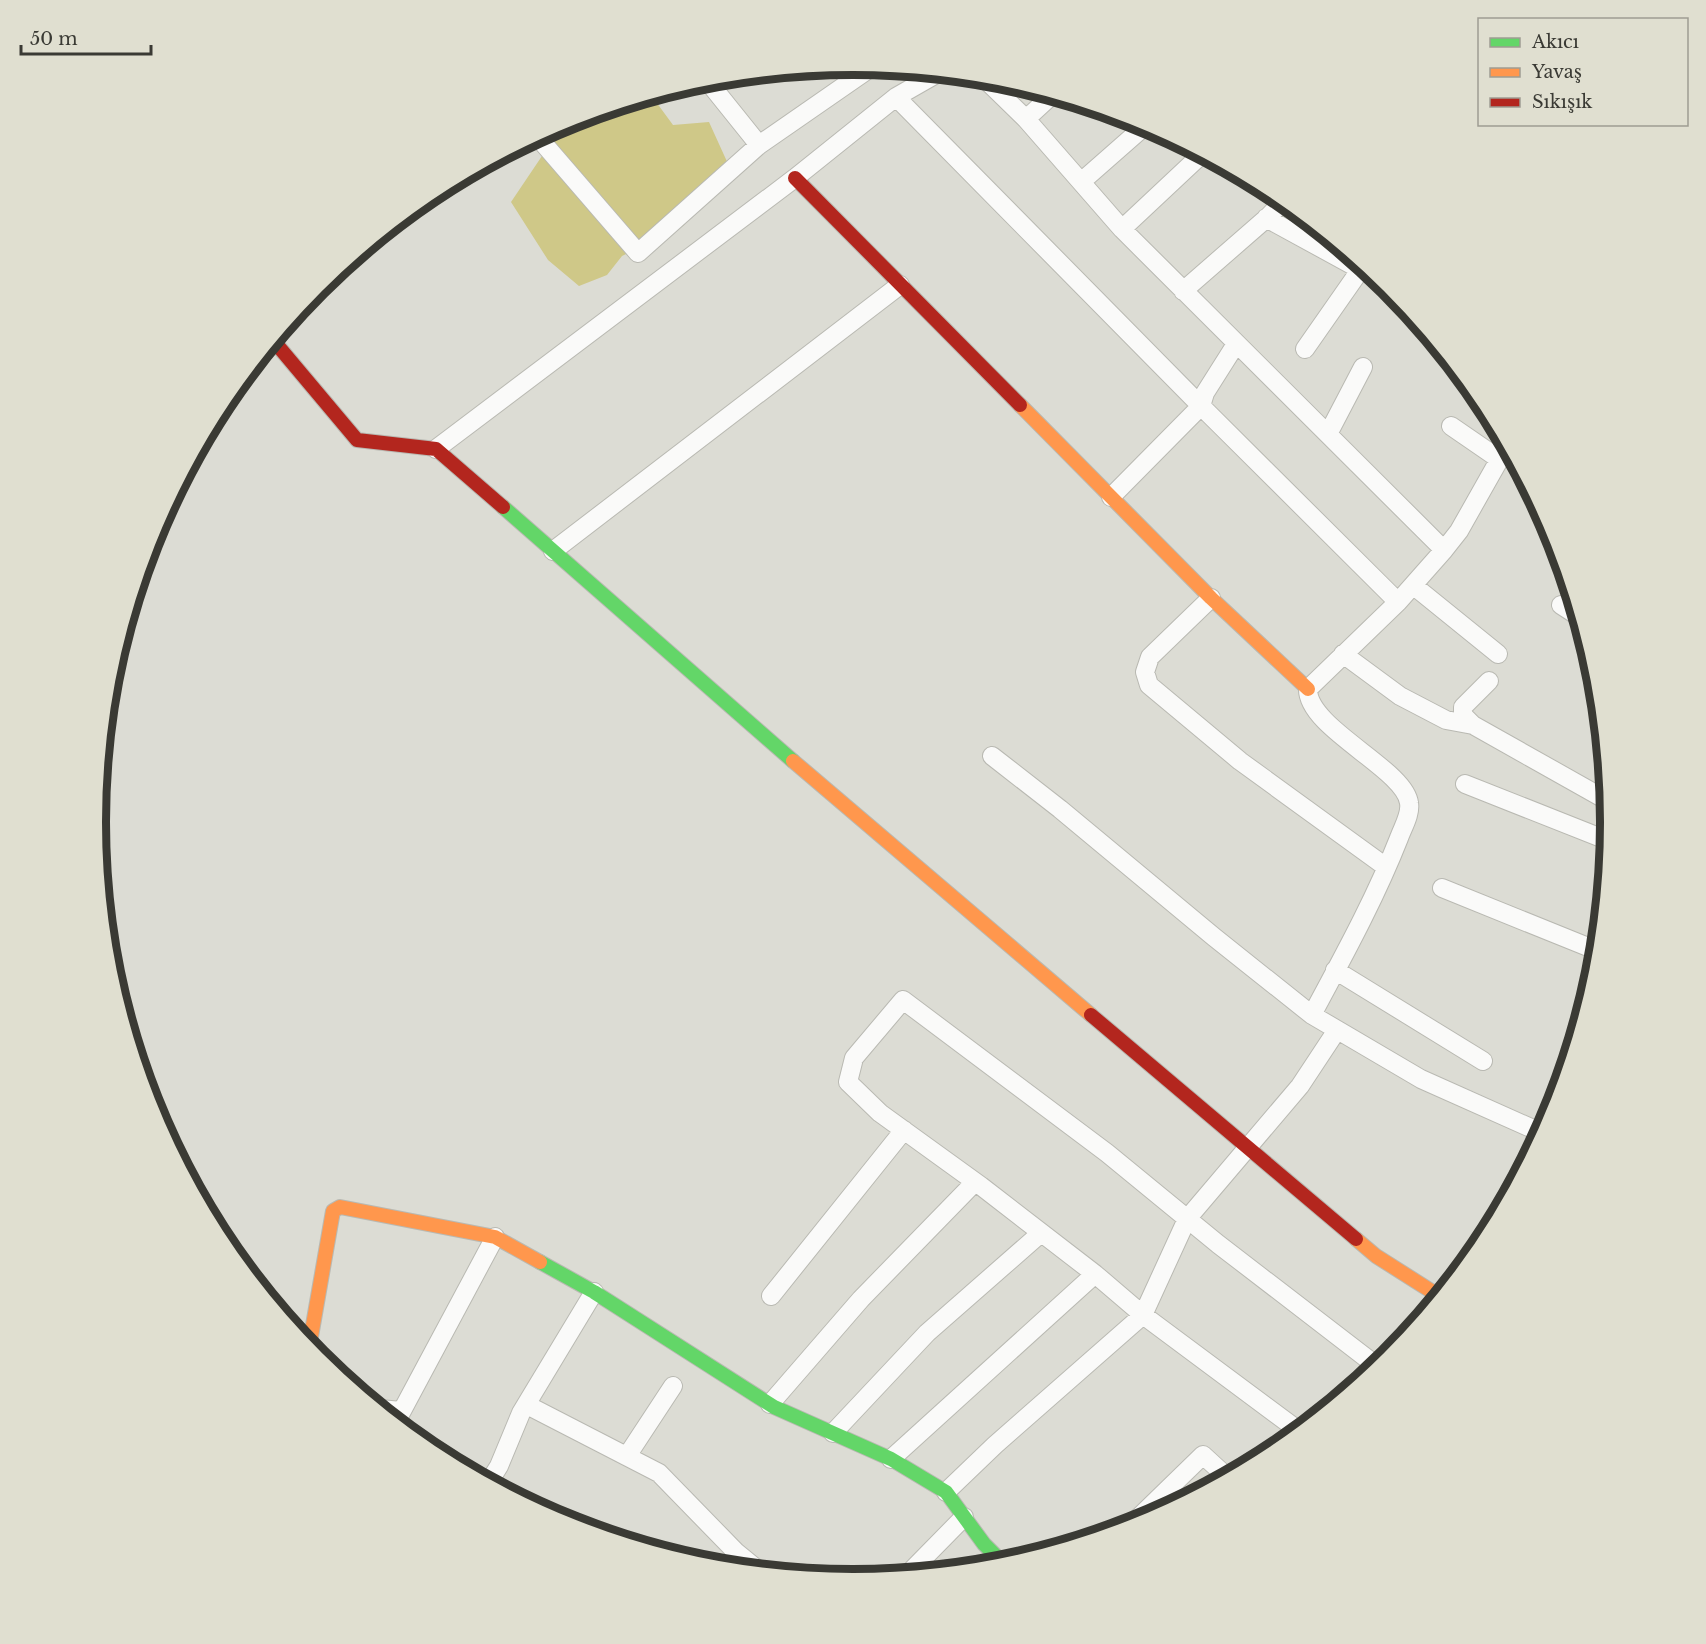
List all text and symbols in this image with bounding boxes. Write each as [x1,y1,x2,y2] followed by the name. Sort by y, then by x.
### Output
[21,18,152,56] scale bar
[1478,18,1688,126] legend
[30,28,78,50] text: 50 m
[1531,31,1579,53] text: Akıcı
[1531,61,1582,83] text: Yavaş
[1532,91,1592,113] text: Sıkışık

